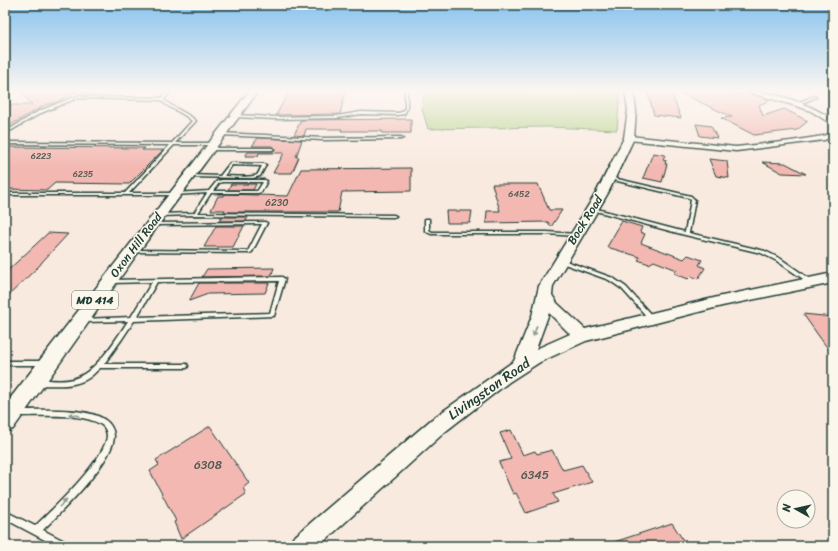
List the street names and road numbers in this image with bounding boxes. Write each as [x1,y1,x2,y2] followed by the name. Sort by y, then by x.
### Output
[561,190,609,249] street label: Bock Road
[104,207,168,282] street label: Oxon Hill Road
[72,291,118,309] road number: MD 414
[442,350,537,427] street label: Livingston Road

